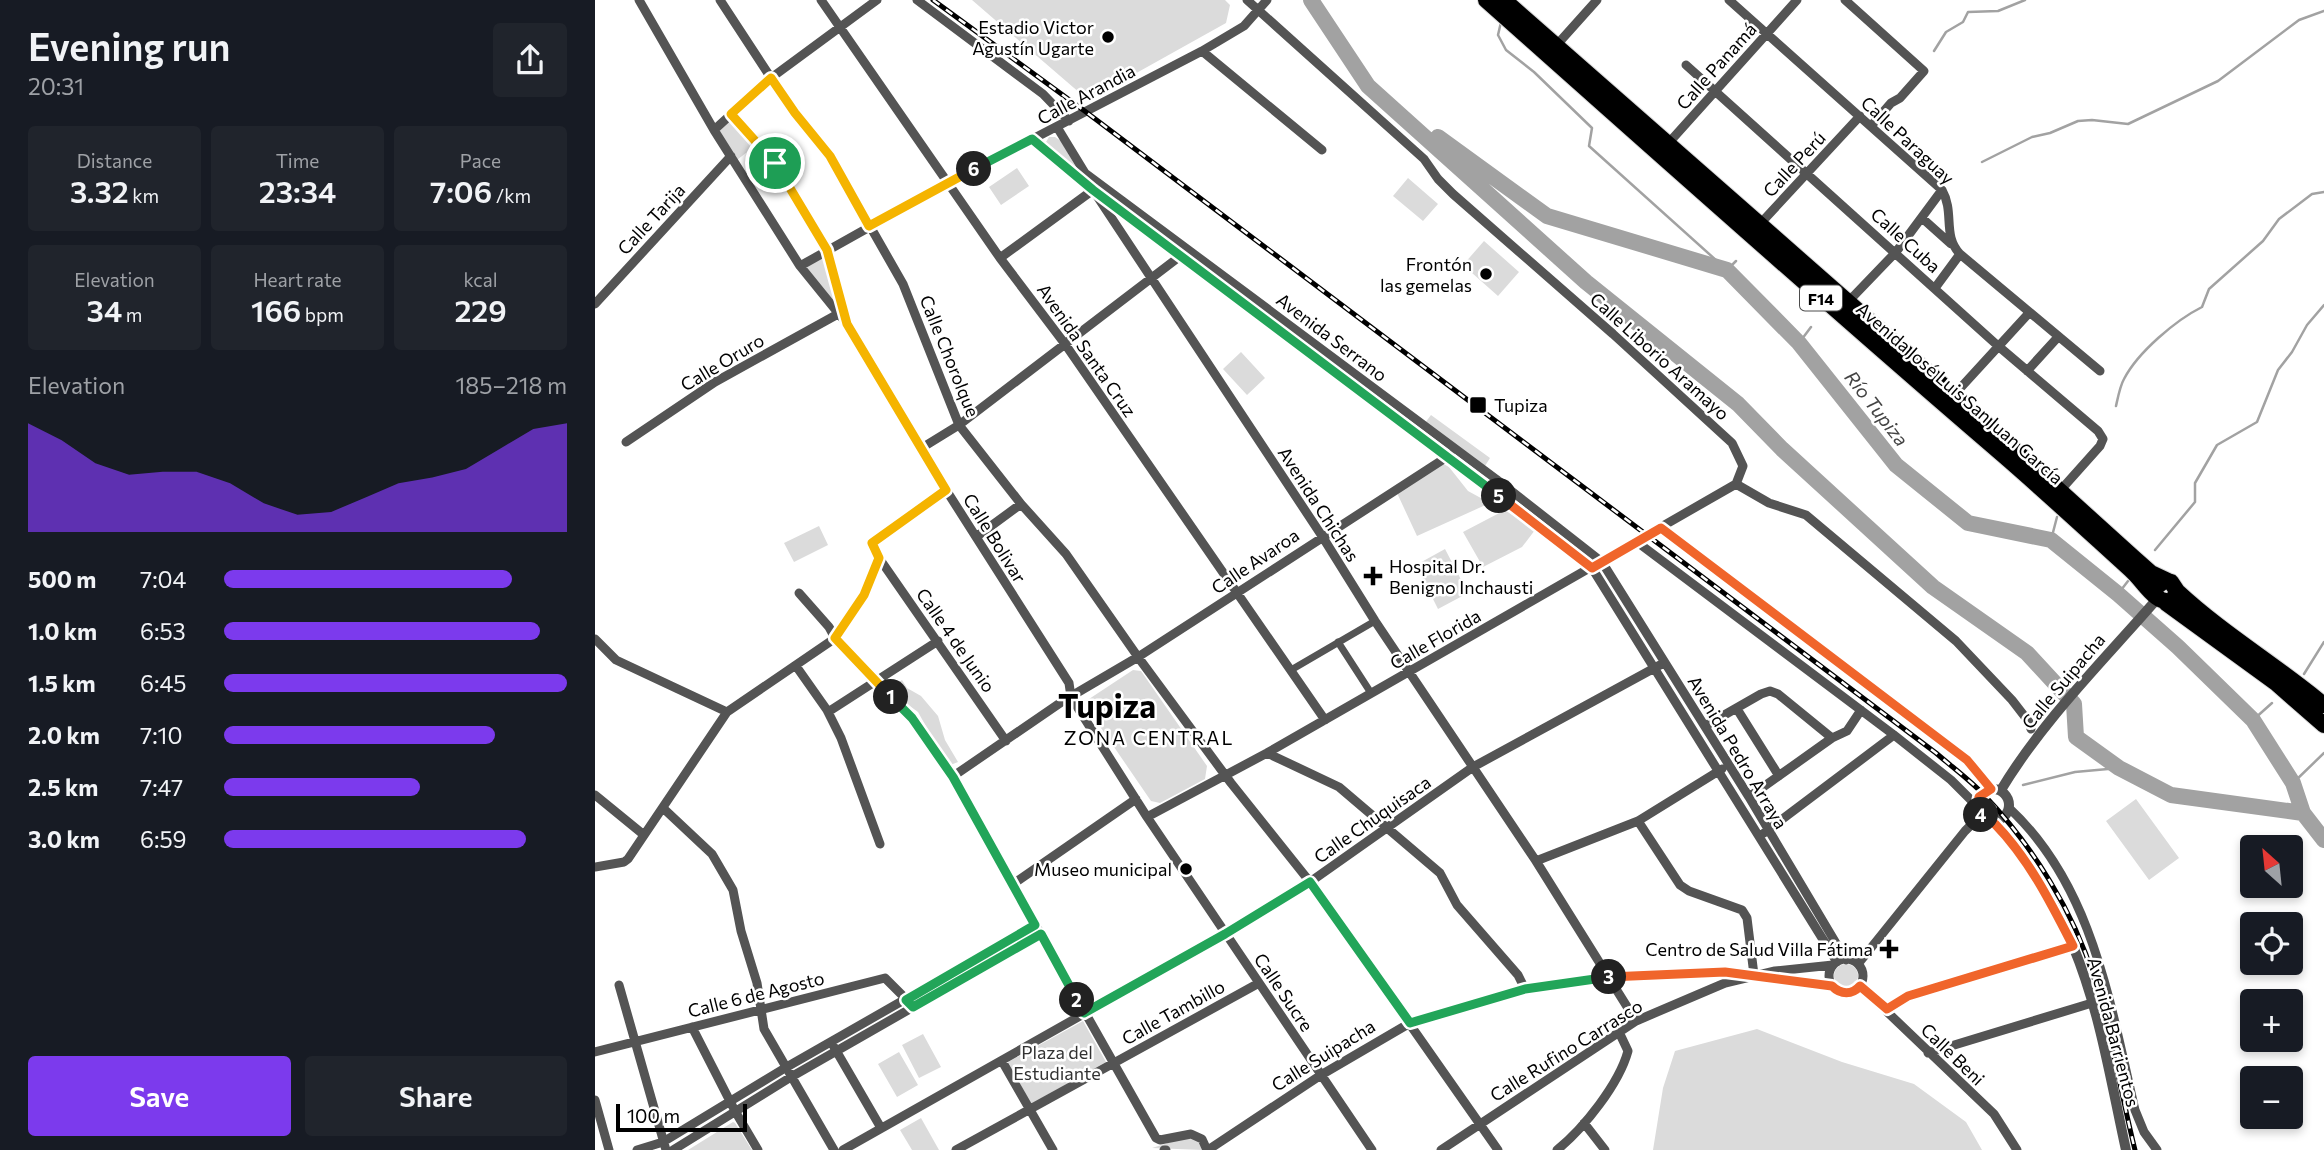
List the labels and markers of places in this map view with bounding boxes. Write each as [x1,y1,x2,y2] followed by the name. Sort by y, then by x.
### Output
[972,16,1094,59] place label: Estadio Victor Agustín Ugarte
[1100,29,1116,45] marker: Estadio Victor Agustín Ugarte
[745,133,805,193] pin
[957,152,991,186] pin: 6
[1380,253,1472,296] place label: Frontón las gemelas
[1478,266,1494,282] marker: Frontón las gemelas
[1494,394,1548,416] place label: Tupiza
[1468,395,1488,415] marker: Tupiza
[1481,478,1517,514] pin: 5
[1389,555,1534,598] place label: Hospital Dr. Benigno Inchausti
[1363,566,1383,586] marker: Hospital Dr. Benigno Inchausti
[873,680,909,714] pin: 1
[1963,798,1999,832] pin: 4
[1034,858,1172,880] place label: Museo municipal
[1178,861,1194,877] marker: Museo municipal
[1645,938,1873,960] place label: Centro de Salud Villa Fátima
[1879,939,1899,959] marker: Centro de Salud Villa Fátima
[1591,960,1627,995] pin: 3
[1059,982,1095,1018] pin: 2

